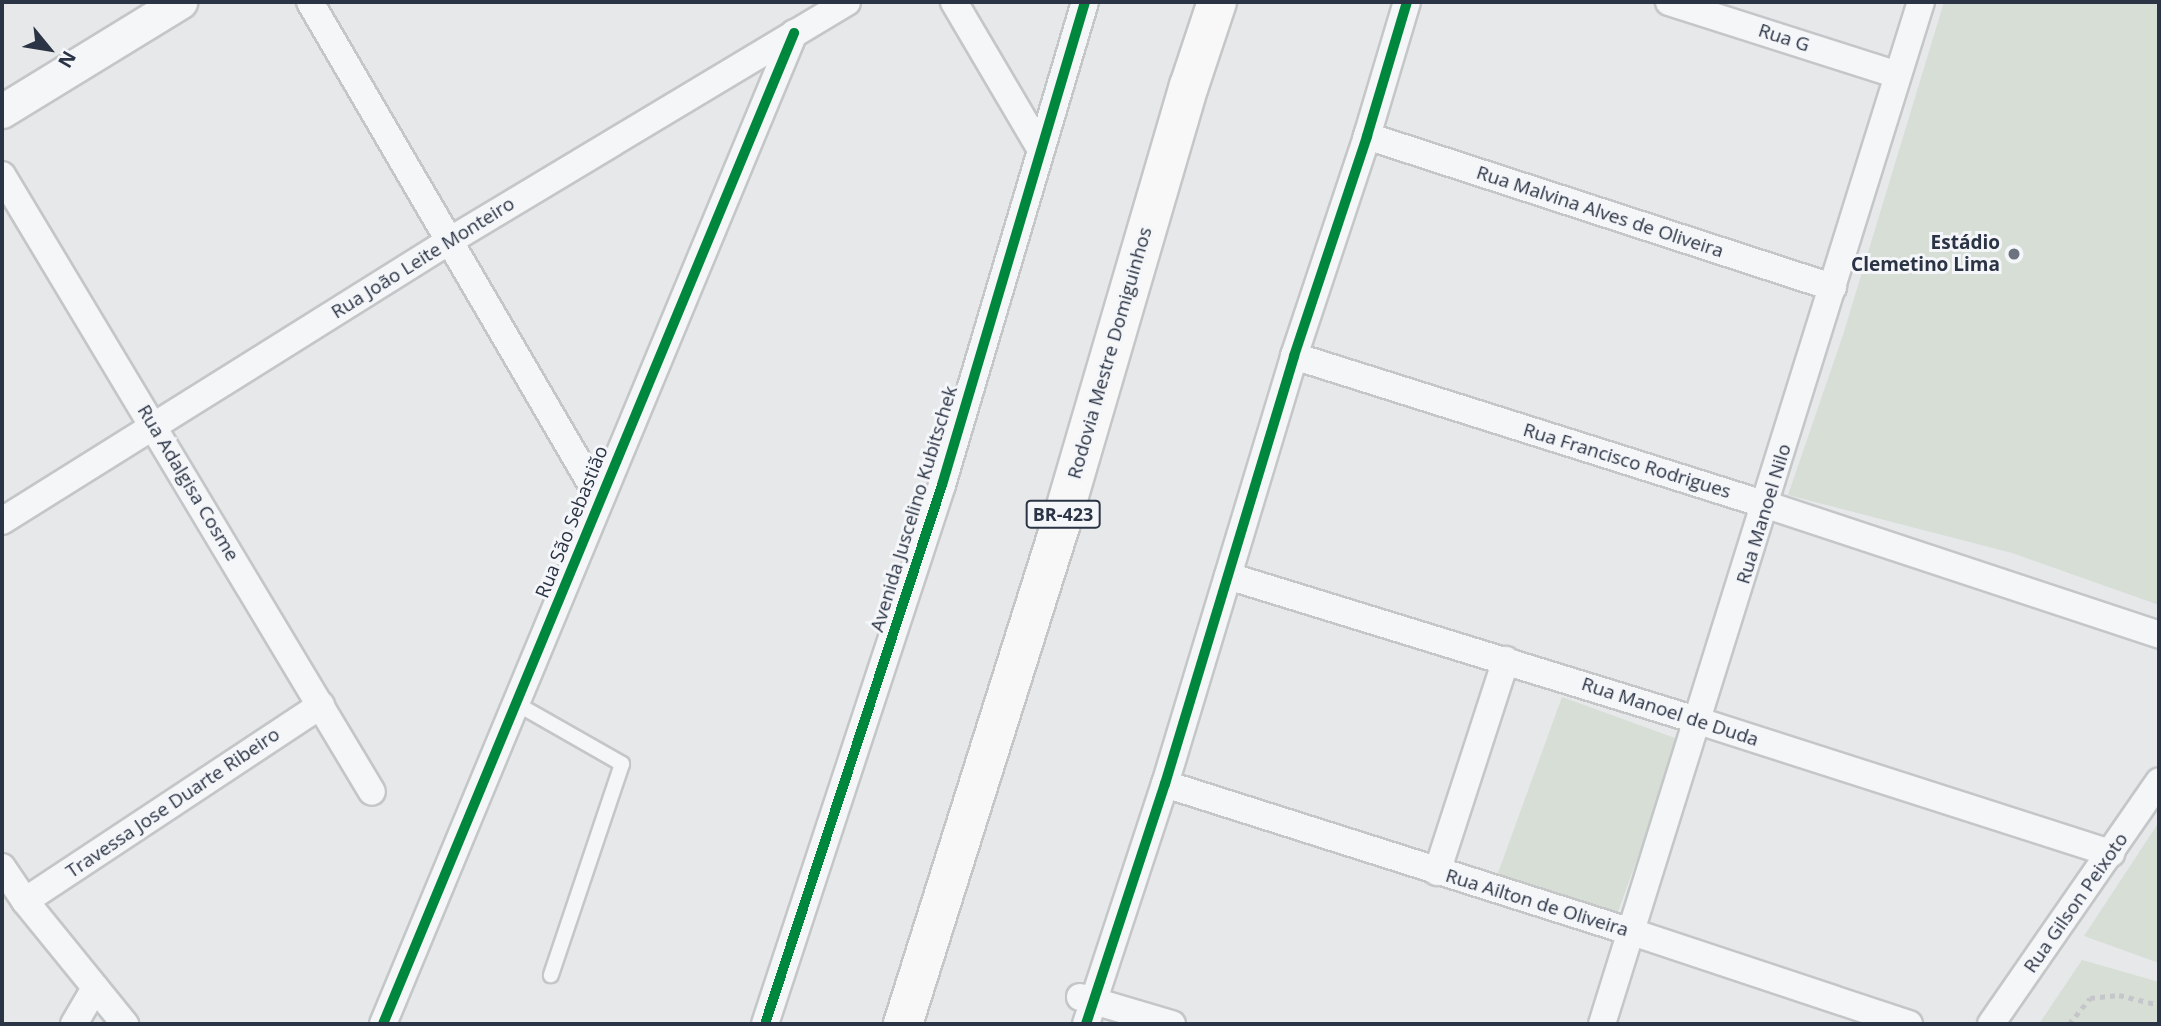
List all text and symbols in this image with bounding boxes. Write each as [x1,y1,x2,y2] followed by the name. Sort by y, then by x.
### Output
[14,14,84,84] north arrow
[1755,19,1813,57] street label: Rua G
[52,46,82,73] text: N
[1474,161,1726,263] street label: Rua Malvina Alves de Oliveira
[327,192,519,324] street label: Rua João Leite Monteiro
[1063,224,1157,482] street label: Rodovia Mestre Domiguinhos
[1851,232,2000,276] place label: Estádio Clemetino Lima
[2006,246,2022,262] marker: Estádio Clemetino Lima
[866,383,962,635] street label: Avenida Juscelino Kubitschek
[132,401,244,565] street label: Rua Adalgisa Cosme
[1520,419,1734,503] street label: Rua Francisco Rodrigues
[1732,441,1796,587] street label: Rua Manoel Nilo
[531,443,613,601] street label: Rua São Sebastião
[1024,500,1102,528] road number: BR-423
[1579,673,1761,751] street label: Rua Manoel de Duda
[62,723,284,883] street label: Travessa Jose Duarte Ribeiro
[2019,829,2133,977] street label: Rua Gilson Peixoto
[1443,864,1631,942] street label: Rua Ailton de Oliveira

